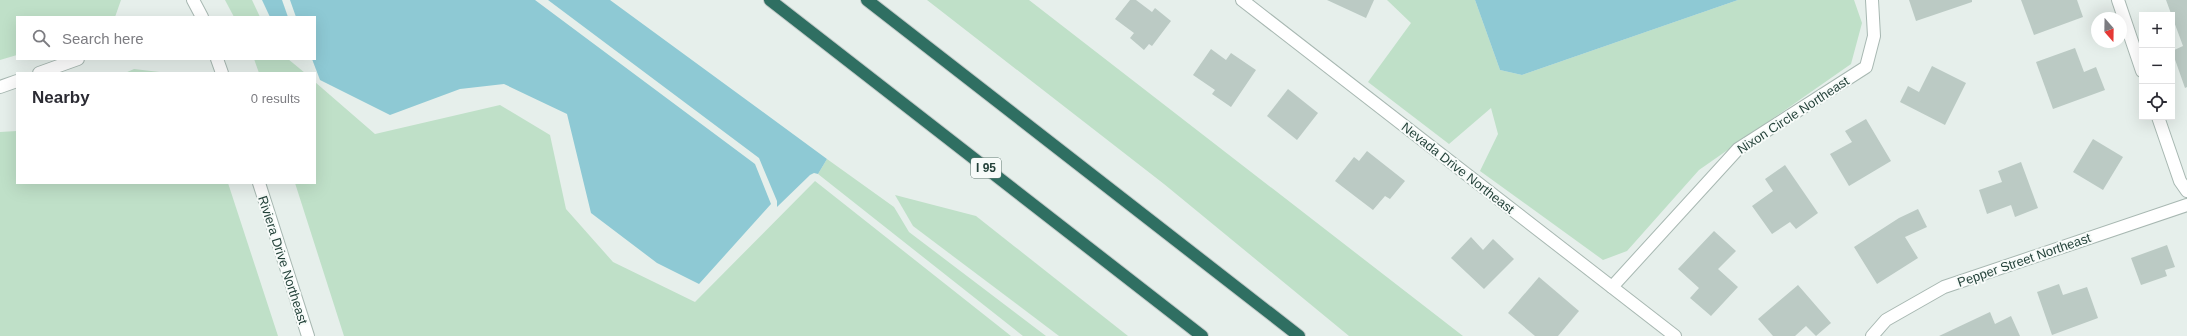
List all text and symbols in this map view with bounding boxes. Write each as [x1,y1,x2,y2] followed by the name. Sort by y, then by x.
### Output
[2091,12,2127,48] north arrow
[2139,12,2175,120] map controls
[2139,12,2175,48] button: +
[16,16,316,60] search box
[30,27,52,49] icon: search
[62,30,144,47] text: Search here
[2139,48,2175,84] button: −
[1734,73,1852,157] street label: Nixon Circle Northeast
[2139,84,2175,120] button: locate
[32,88,90,107] text: Nearby
[251,91,300,106] text: 0 results
[1399,119,1518,217] street label: Nevada Drive Northeast
[971,158,1001,178] road number: I 95
[255,194,311,327] street label: Riviera Drive Northeast
[1955,230,2093,290] street label: Pepper Street Northeast

